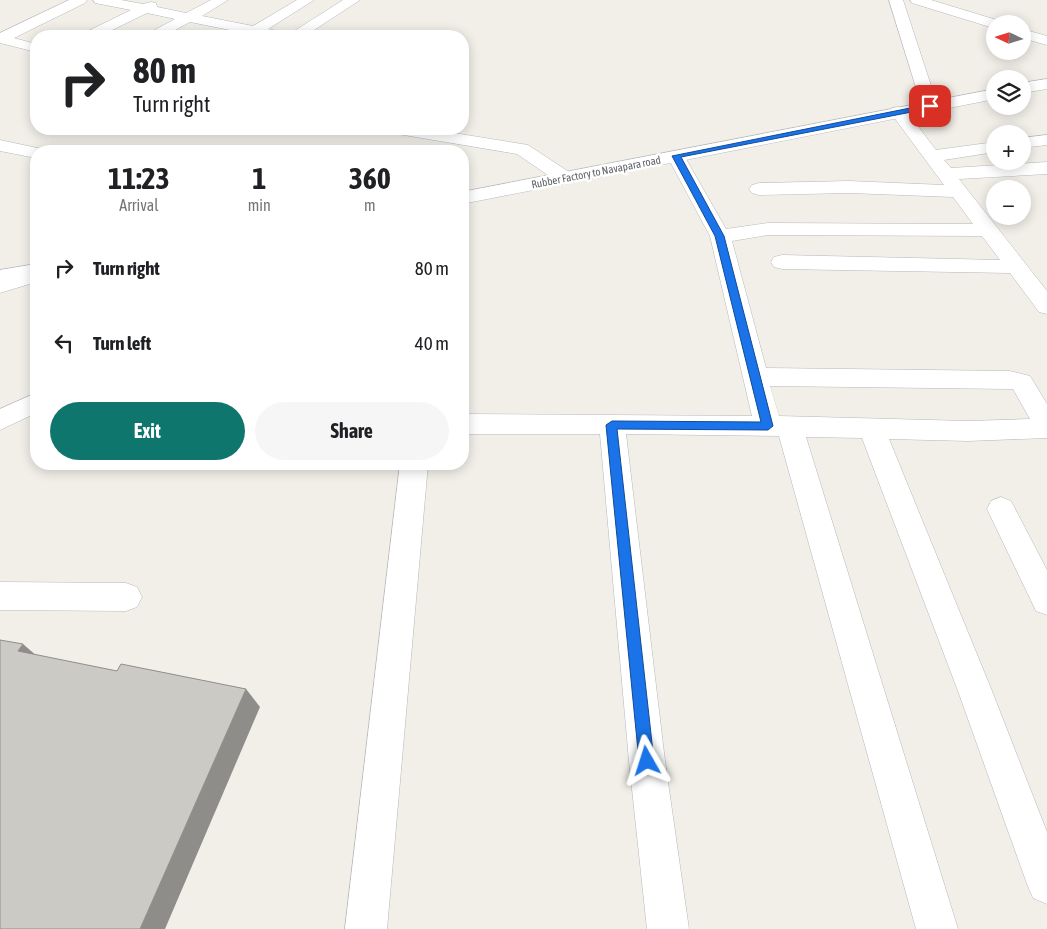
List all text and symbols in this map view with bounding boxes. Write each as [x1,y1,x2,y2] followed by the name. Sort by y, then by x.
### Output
[986,15,1031,60] north arrow
[986,15,1031,225] map controls
[50,50,115,115] icon: right
[133,50,196,90] text: 80 m
[986,70,1031,115] button: layers
[909,85,951,127] pin
[133,91,210,117] text: Turn right
[916,92,944,120] icon: arrive
[986,125,1031,170] button: +
[530,154,662,190] street label: Rubber Factory to Navapara road
[108,161,170,195] text: 11:23
[252,161,266,195] text: 1
[349,161,391,195] text: 360
[986,180,1031,225] button: −
[119,196,158,214] text: Arrival
[248,196,271,214] text: min
[364,196,376,214] text: m
[50,254,78,282] icon: right
[93,257,160,279] text: Turn right
[415,257,449,279] text: 80 m
[50,329,78,357] icon: left
[93,332,151,354] text: Turn left
[415,332,449,354] text: 40 m
[50,402,245,460] button: Exit
[255,402,449,460] button: Share
[620,734,672,786] position arrow

